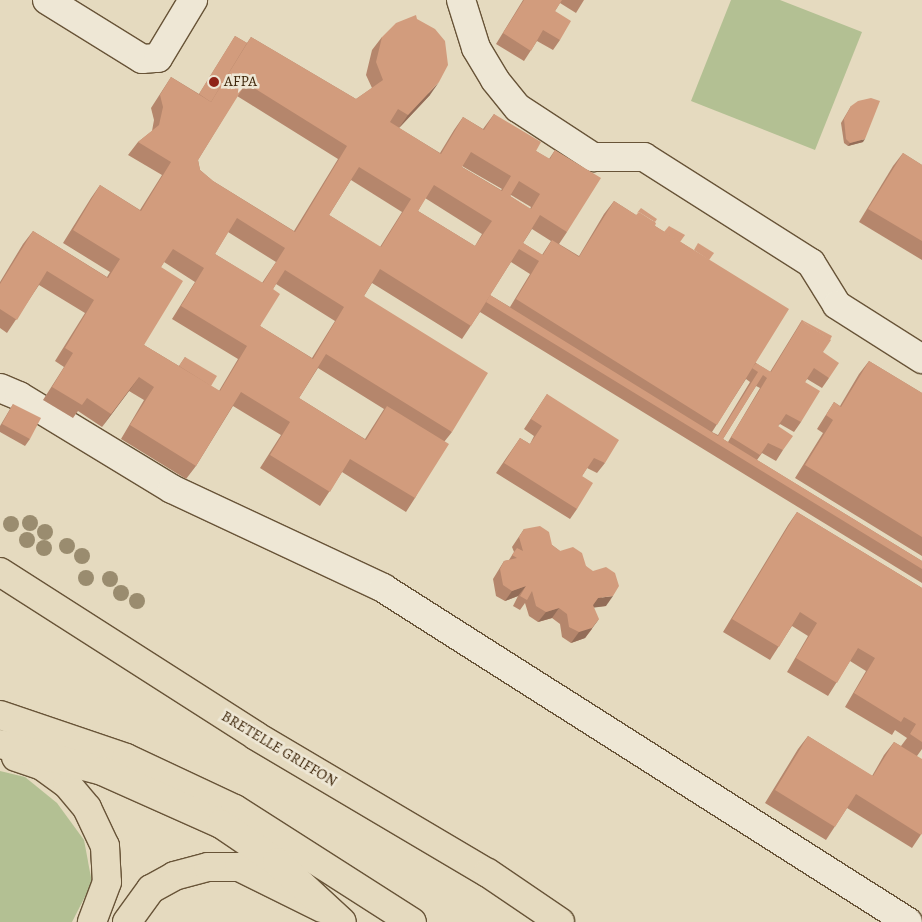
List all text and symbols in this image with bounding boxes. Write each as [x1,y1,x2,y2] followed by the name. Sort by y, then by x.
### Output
[224,73,257,91] place label: AFPA
[208,76,220,88] marker: AFPA
[218,707,340,791] street label: BRETELLE GRIFFON

